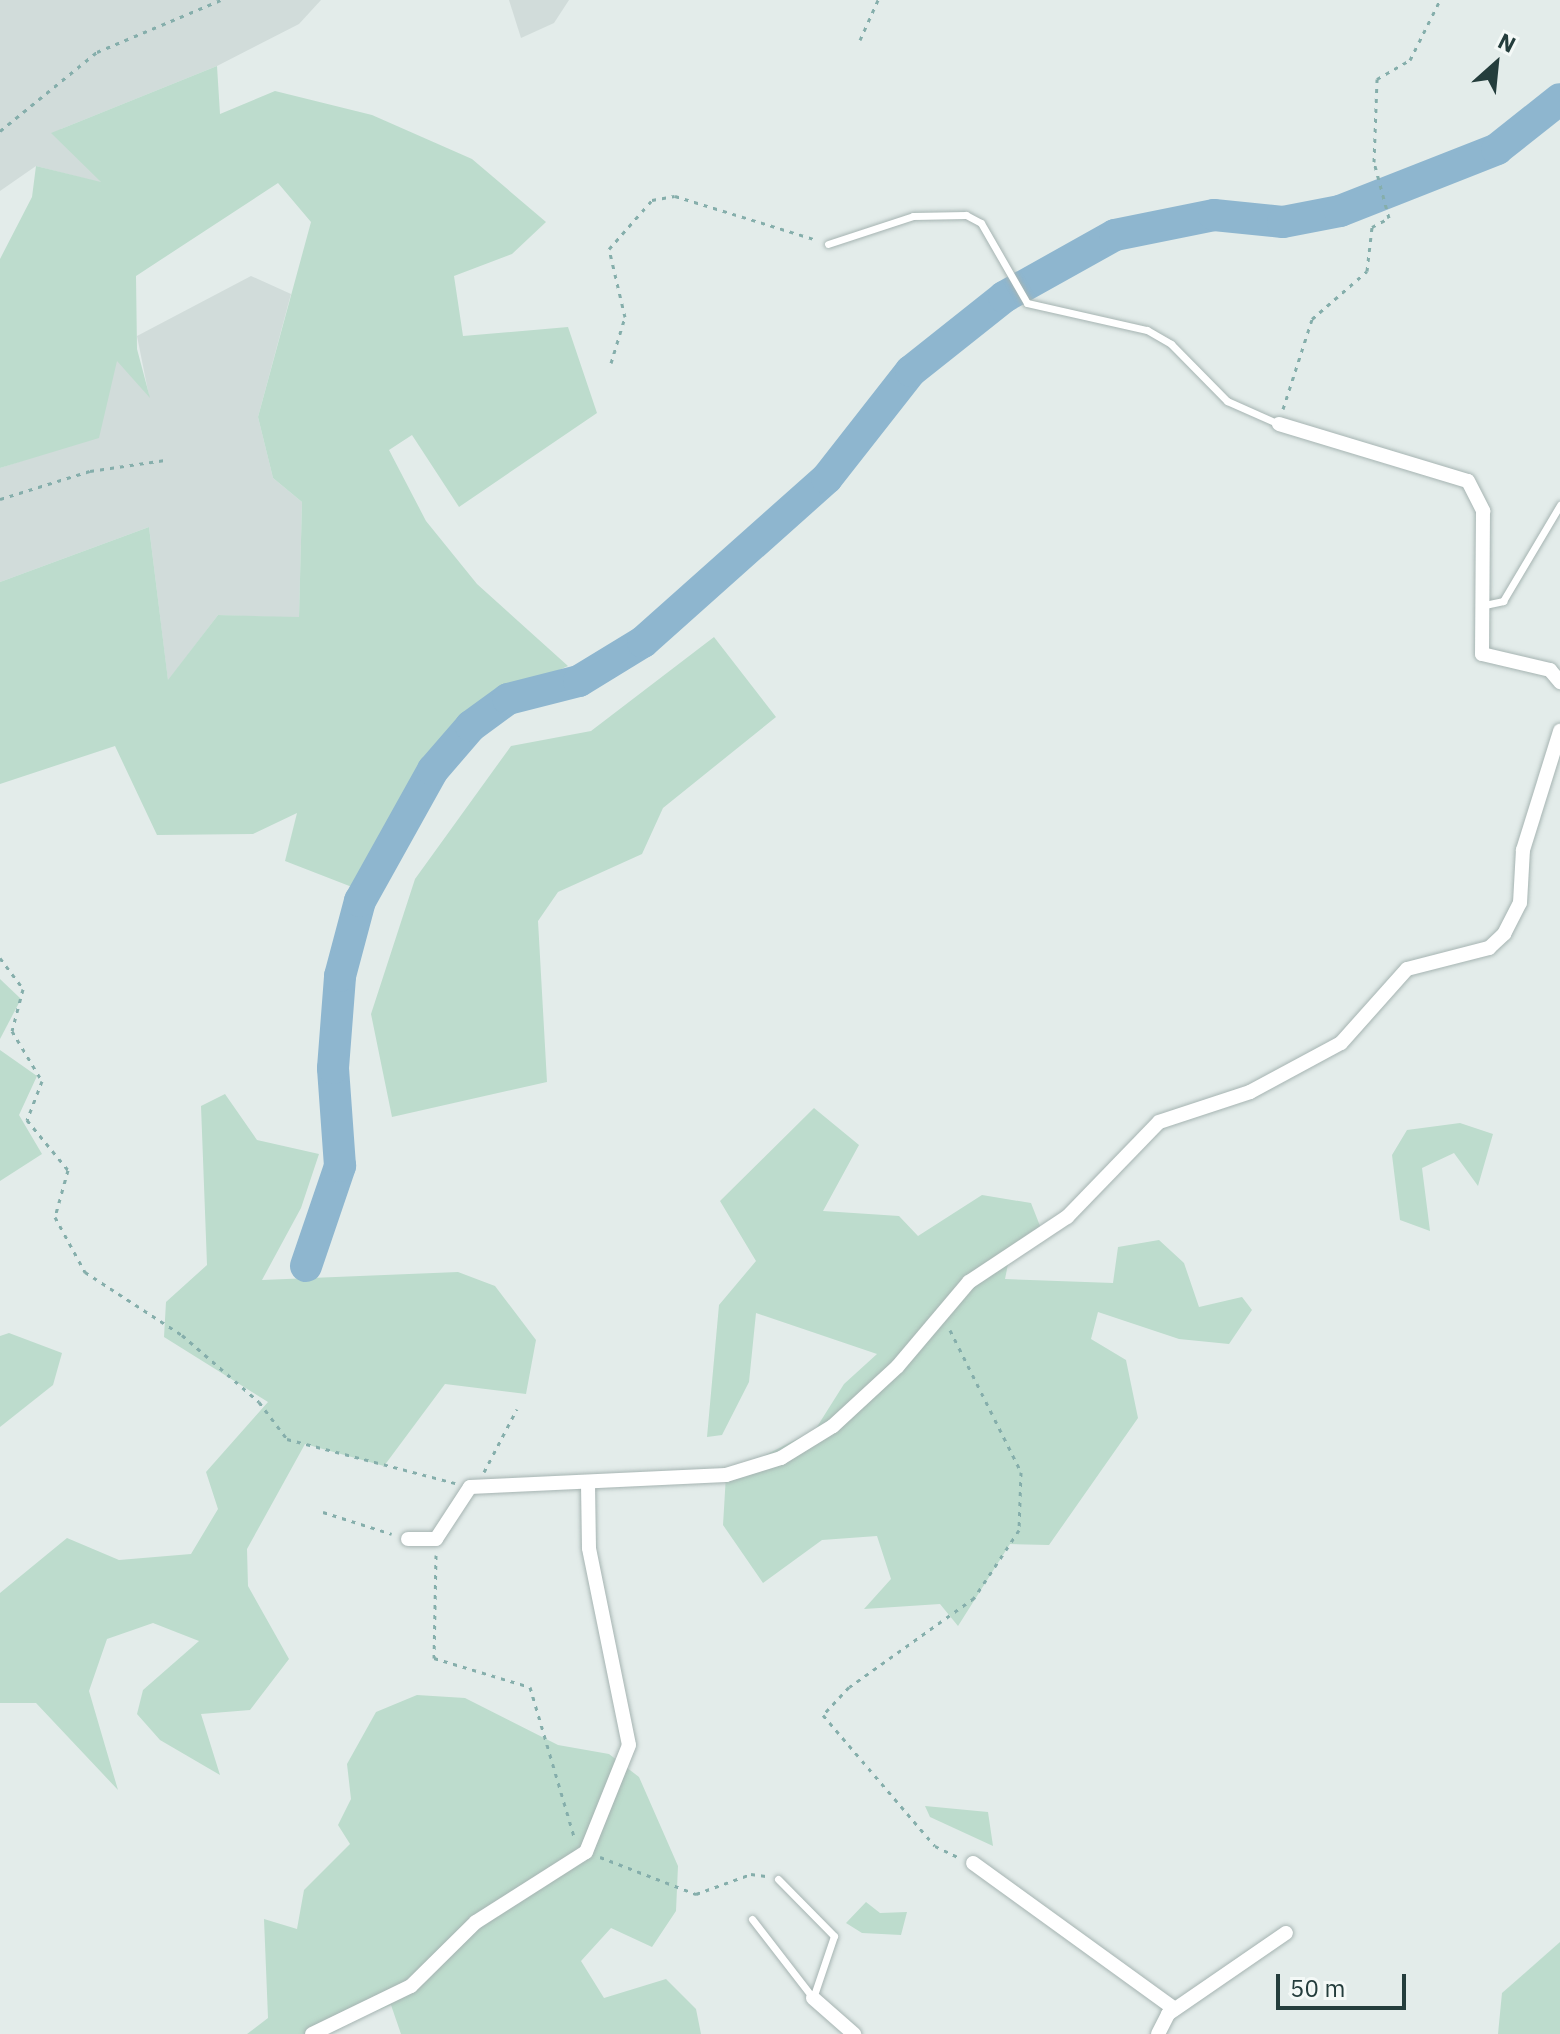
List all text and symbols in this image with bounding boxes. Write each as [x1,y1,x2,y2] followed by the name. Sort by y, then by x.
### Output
[1456,24,1536,104] north arrow
[1493,26,1521,59] text: N
[1280,1958,1410,2008] scale bar
[1290,1972,1345,2004] text: 50 m

